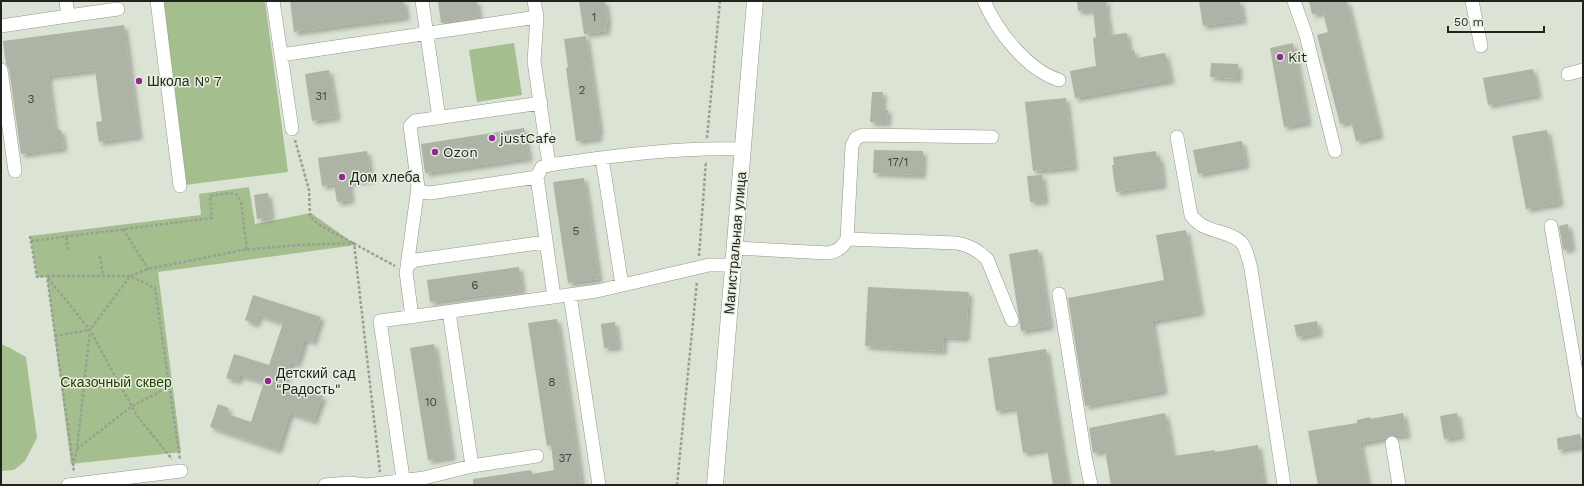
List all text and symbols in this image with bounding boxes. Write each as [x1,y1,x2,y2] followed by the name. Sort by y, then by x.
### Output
[1448,8,1544,34] scale bar
[592,10,596,24] house number: 1
[1454,15,1484,29] text: 50 m
[1288,49,1307,65] place label: Kit
[1275,52,1285,62] marker: Kit
[147,73,222,89] place label: Школа № 7
[134,76,144,86] marker: Школа № 7
[579,83,586,97] house number: 2
[315,89,327,103] house number: 31
[28,92,35,106] house number: 3
[498,130,556,146] place label: justCafe
[487,133,497,143] marker: justCafe
[443,144,478,160] place label: Ozon
[430,147,440,157] marker: Ozon
[888,155,908,169] house number: 17/1
[350,169,420,185] place label: Дом хлеба
[721,171,749,315] street label: Магистральная улица
[337,172,347,182] marker: Дом хлеба
[573,224,580,238] house number: 5
[471,278,479,292] house number: 6
[276,365,356,397] place label: Детский сад "Радость"
[60,374,172,390] park label: Сказочный сквер
[548,375,556,389] house number: 8
[263,376,273,386] marker: Детский сад "Радость"
[425,395,437,409] house number: 10
[558,451,572,465] house number: 37

